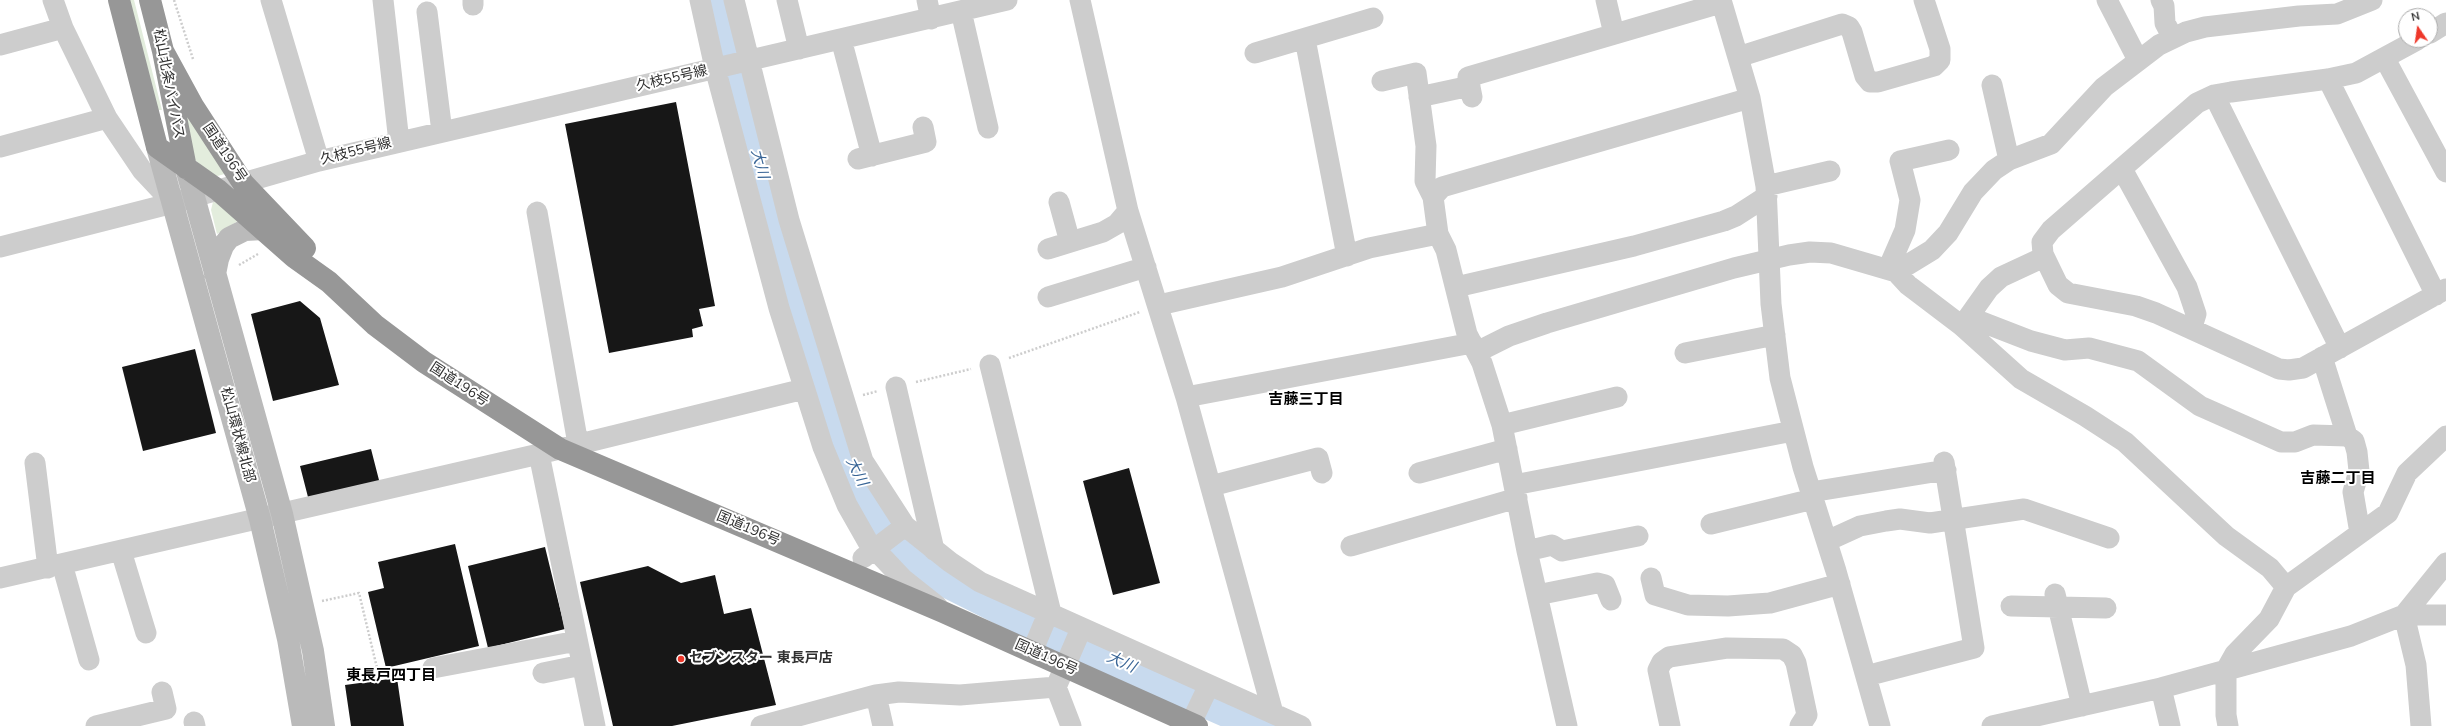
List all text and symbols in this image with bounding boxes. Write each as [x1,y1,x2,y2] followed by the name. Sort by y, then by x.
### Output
[2398,8,2438,48] north arrow
[2410,9,2421,25] text: N
[149,27,187,141] street label: 松山北条バイパス
[635,63,709,95] street label: 久枝55号線
[198,120,250,186] street label: 国道196号
[319,135,393,169] street label: 久枝55号線
[746,147,772,181] water label: 大川
[426,360,492,410] street label: 国道196号
[216,385,258,485] street label: 松山環状線北部
[1269,391,1343,409] district label: 吉藤三丁目
[841,455,871,489] water label: 大川
[2301,470,2375,488] district label: 吉藤二丁目
[714,508,782,550] street label: 国道196号
[1012,637,1080,679] street label: 国道196号
[1104,649,1138,677] water label: 大川
[689,651,833,667] place label: セブンスター 東長戸店
[676,654,686,664] marker: セブンスター 東長戸店
[346,667,436,685] district label: 東長戸四丁目

